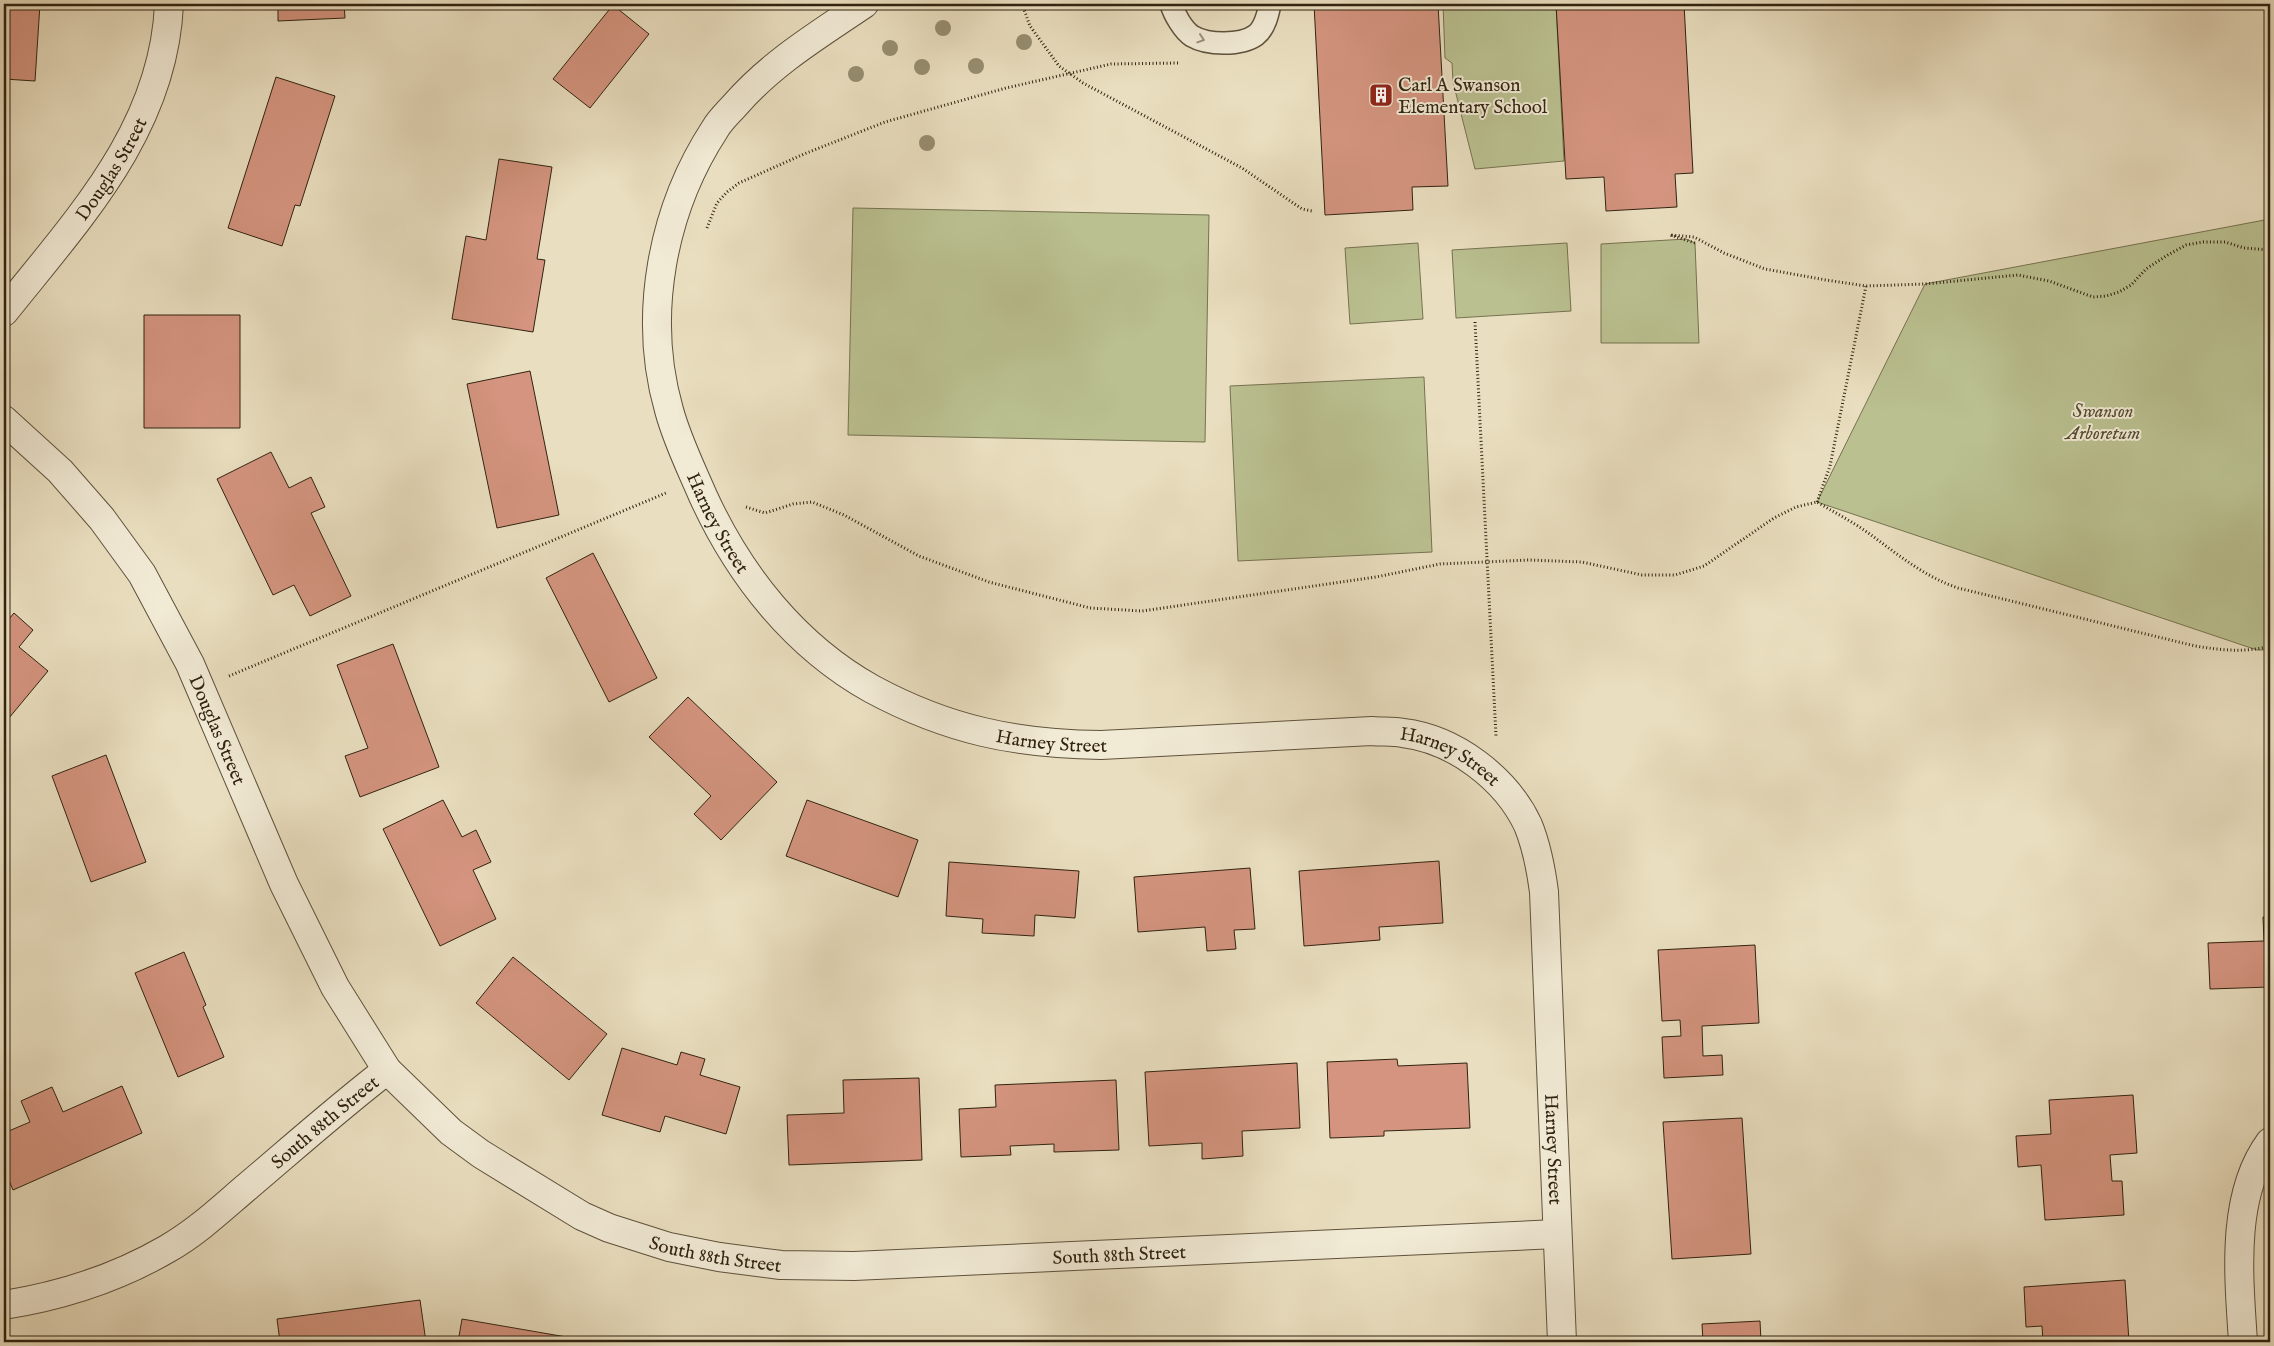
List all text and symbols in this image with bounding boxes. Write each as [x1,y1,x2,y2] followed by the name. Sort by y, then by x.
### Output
[1197,33,1205,43] one-way arrow
[1398,74,1548,120] place label: Carl A Swanson Elementary School
[1368,82,1394,108] building icon: Carl A Swanson Elementary School
[71,114,153,226] street label: Douglas Street
[2064,400,2140,446] park label: Swanson Arboretum
[680,469,754,579] street label: Harney Street
[182,672,250,790] street label: Douglas Street
[1398,723,1505,792] street label: Harney Street
[994,725,1108,759] street label: Harney Street
[267,1071,385,1175] street label: South 88th Street
[1538,1093,1567,1206] street label: Harney Street
[646,1232,783,1279] street label: South 88th Street
[1052,1241,1187,1271] street label: South 88th Street

